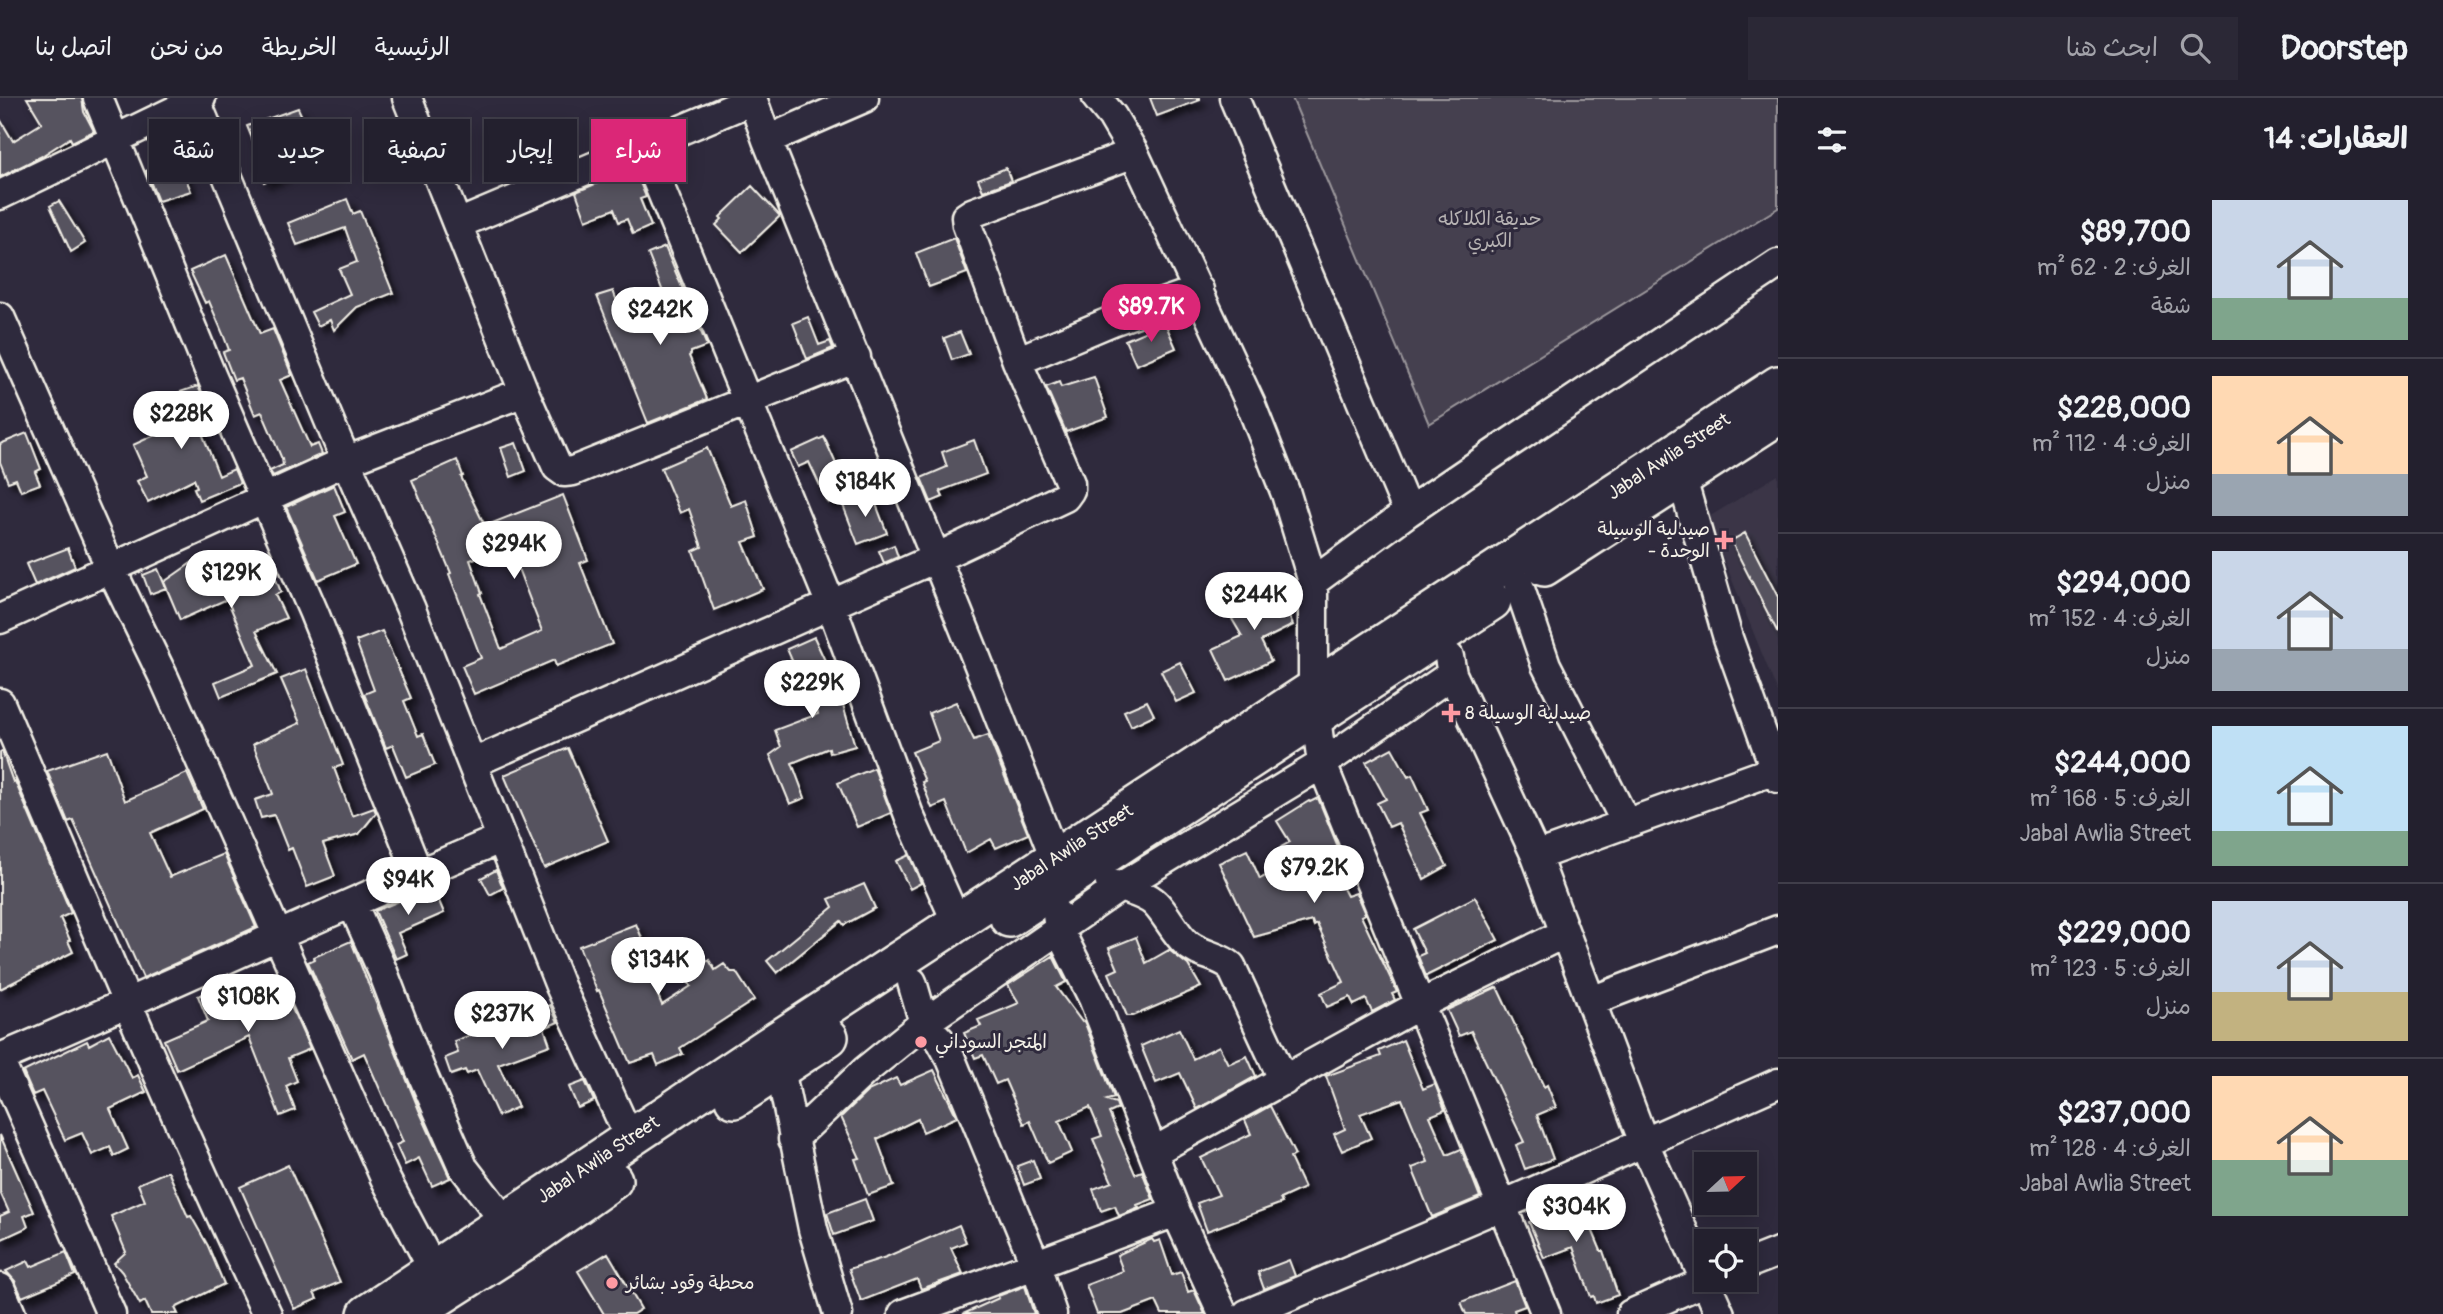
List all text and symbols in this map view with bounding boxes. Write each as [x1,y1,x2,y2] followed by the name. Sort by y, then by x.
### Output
[1748,17,2238,80] search box
[2280,28,2408,69] text: Doorstep
[2176,29,2214,67] icon: search
[2066,32,2158,64] text: ابحث هنا
[35,33,112,62] text: اتصل بنا
[150,33,224,62] text: من نحن
[262,33,337,62] text: الخريطة
[375,33,450,62] text: الرئيسية
[149,119,239,182] chip: شقة
[253,119,350,182] chip: جديد
[364,119,470,182] chip: تصفية
[484,119,577,182] chip: إيجار
[591,119,686,182] chip: شراء
[2264,120,2408,157] text: العقارات: 14
[1813,121,1851,159] icon: filters
[1438,207,1542,255] park label: حديقة الكلاكله الكبري
[2080,213,2191,250] text: $89,700
[2268,228,2352,312] icon: home
[2037,253,2191,282] text: الغرف: 2 · 62 m²
[1094,285,1208,344] pin: $89.7K
[611,288,709,347] pin: $242K
[2151,291,2191,320] text: شقة
[1118,292,1184,321] text: $89.7K
[627,295,693,324] text: $242K
[2057,389,2191,426] text: $228,000
[132,392,230,451] pin: $228K
[149,399,213,428] text: $228K
[2268,404,2352,488] icon: home
[1603,407,1735,505] street label: Jabal Awlia Street
[2032,429,2191,458] text: الغرف: 4 · 112 m²
[816,460,914,519] pin: $184K
[835,467,895,496] text: $184K
[2146,467,2191,496] text: منزل
[1598,517,1710,563] place label: صيدلية الوسيلة - الوحدة
[465,522,563,581] pin: $294K
[482,529,546,558] text: $294K
[1716,532,1732,548] marker: صيدلية الوسيلة - الوحدة
[182,550,280,610] pin: $129K
[201,558,261,587] text: $129K
[2056,564,2191,601] text: $294,000
[1205,573,1303,632] pin: $244K
[2268,579,2352,663] icon: home
[1221,580,1287,609] text: $244K
[2028,604,2191,633] text: الغرف: 4 · 152 m²
[2146,642,2191,671] text: منزل
[763,660,861,720] pin: $229K
[780,668,844,697] text: $229K
[1465,701,1591,725] place label: صيدلية الوسيلة 8
[1443,705,1459,721] marker: صيدلية الوسيلة 8
[2054,744,2191,781] text: $244,000
[2268,754,2352,838] icon: home
[2030,784,2191,813] text: الغرف: 5 · 168 m²
[1006,798,1138,896] street label: Jabal Awlia Street
[2019,819,2191,848] text: Jabal Awlia Street
[1257,846,1371,905] pin: $79.2K
[1280,853,1348,882] text: $79.2K
[367,858,449,917] pin: $94K
[382,865,434,894] text: $94K
[2057,914,2191,951] text: $229,000
[2268,929,2352,1013] icon: home
[609,937,707,997] pin: $134K
[627,945,689,974] text: $134K
[2030,954,2191,983] text: الغرف: 5 · 123 m²
[199,974,297,1034] pin: $108K
[217,982,279,1011] text: $108K
[453,992,551,1051] pin: $237K
[2146,992,2191,1021] text: منزل
[470,999,534,1028] text: $237K
[935,1030,1047,1058] place label: المتجر السوداني
[913,1034,929,1050] marker: المتجر السوداني
[2057,1094,2191,1131] text: $237,000
[2268,1104,2352,1188] icon: home
[533,1110,664,1209] street label: Jabal Awlia Street
[2029,1134,2191,1163] text: الغرف: 4 · 128 m²
[1694,1152,1757,1214] north arrow
[1694,1152,1757,1292] map controls
[2019,1169,2191,1198] text: Jabal Awlia Street
[1527,1184,1625,1244] pin: $304K
[1542,1192,1610,1221] text: $304K
[1694,1229,1757,1292] button: locate
[624,1271,755,1295] place label: محطة وقود بشائر
[604,1275,620,1291] marker: محطة وقود بشائر

